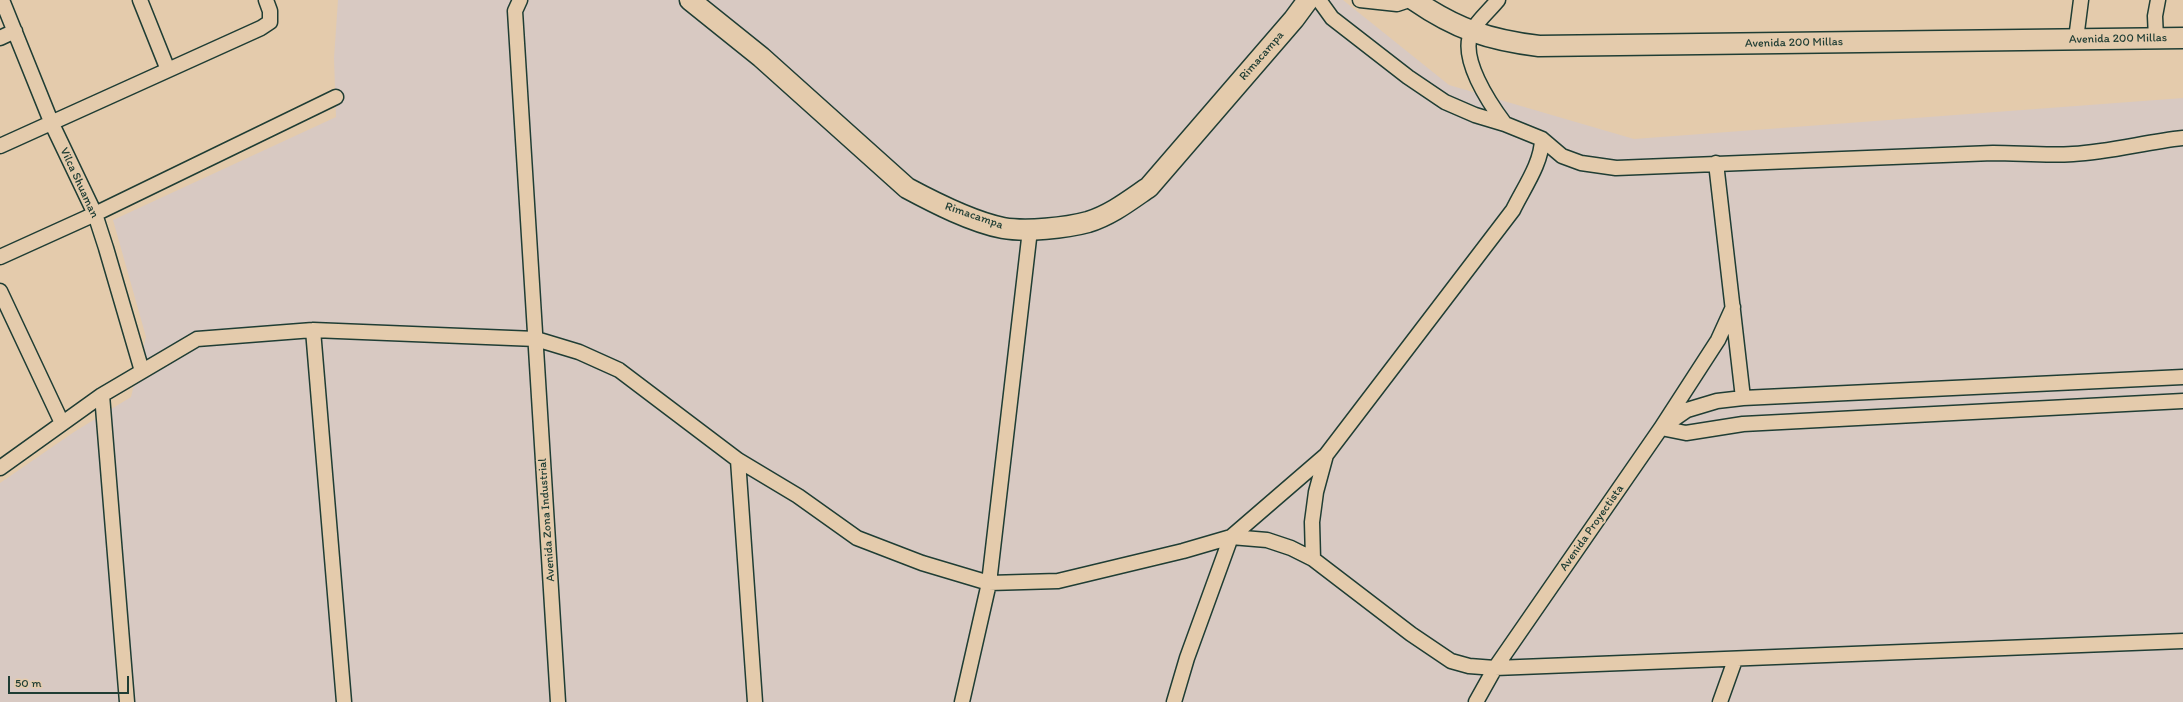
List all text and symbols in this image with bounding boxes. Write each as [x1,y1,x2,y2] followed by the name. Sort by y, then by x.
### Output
[1237,28,1287,84] street label: Rimacampa
[2069,31,2167,47] street label: Avenida 200 Millas
[1745,35,1843,51] street label: Avenida 200 Millas
[56,146,102,220] street label: Vilca Shuaman
[943,199,1005,233] street label: Rimacampa
[536,458,558,582] street label: Avenida Zona Industrial
[1557,482,1627,574] street label: Avenida Proyectista
[10,668,131,694] scale bar
[15,676,41,690] text: 50 m

